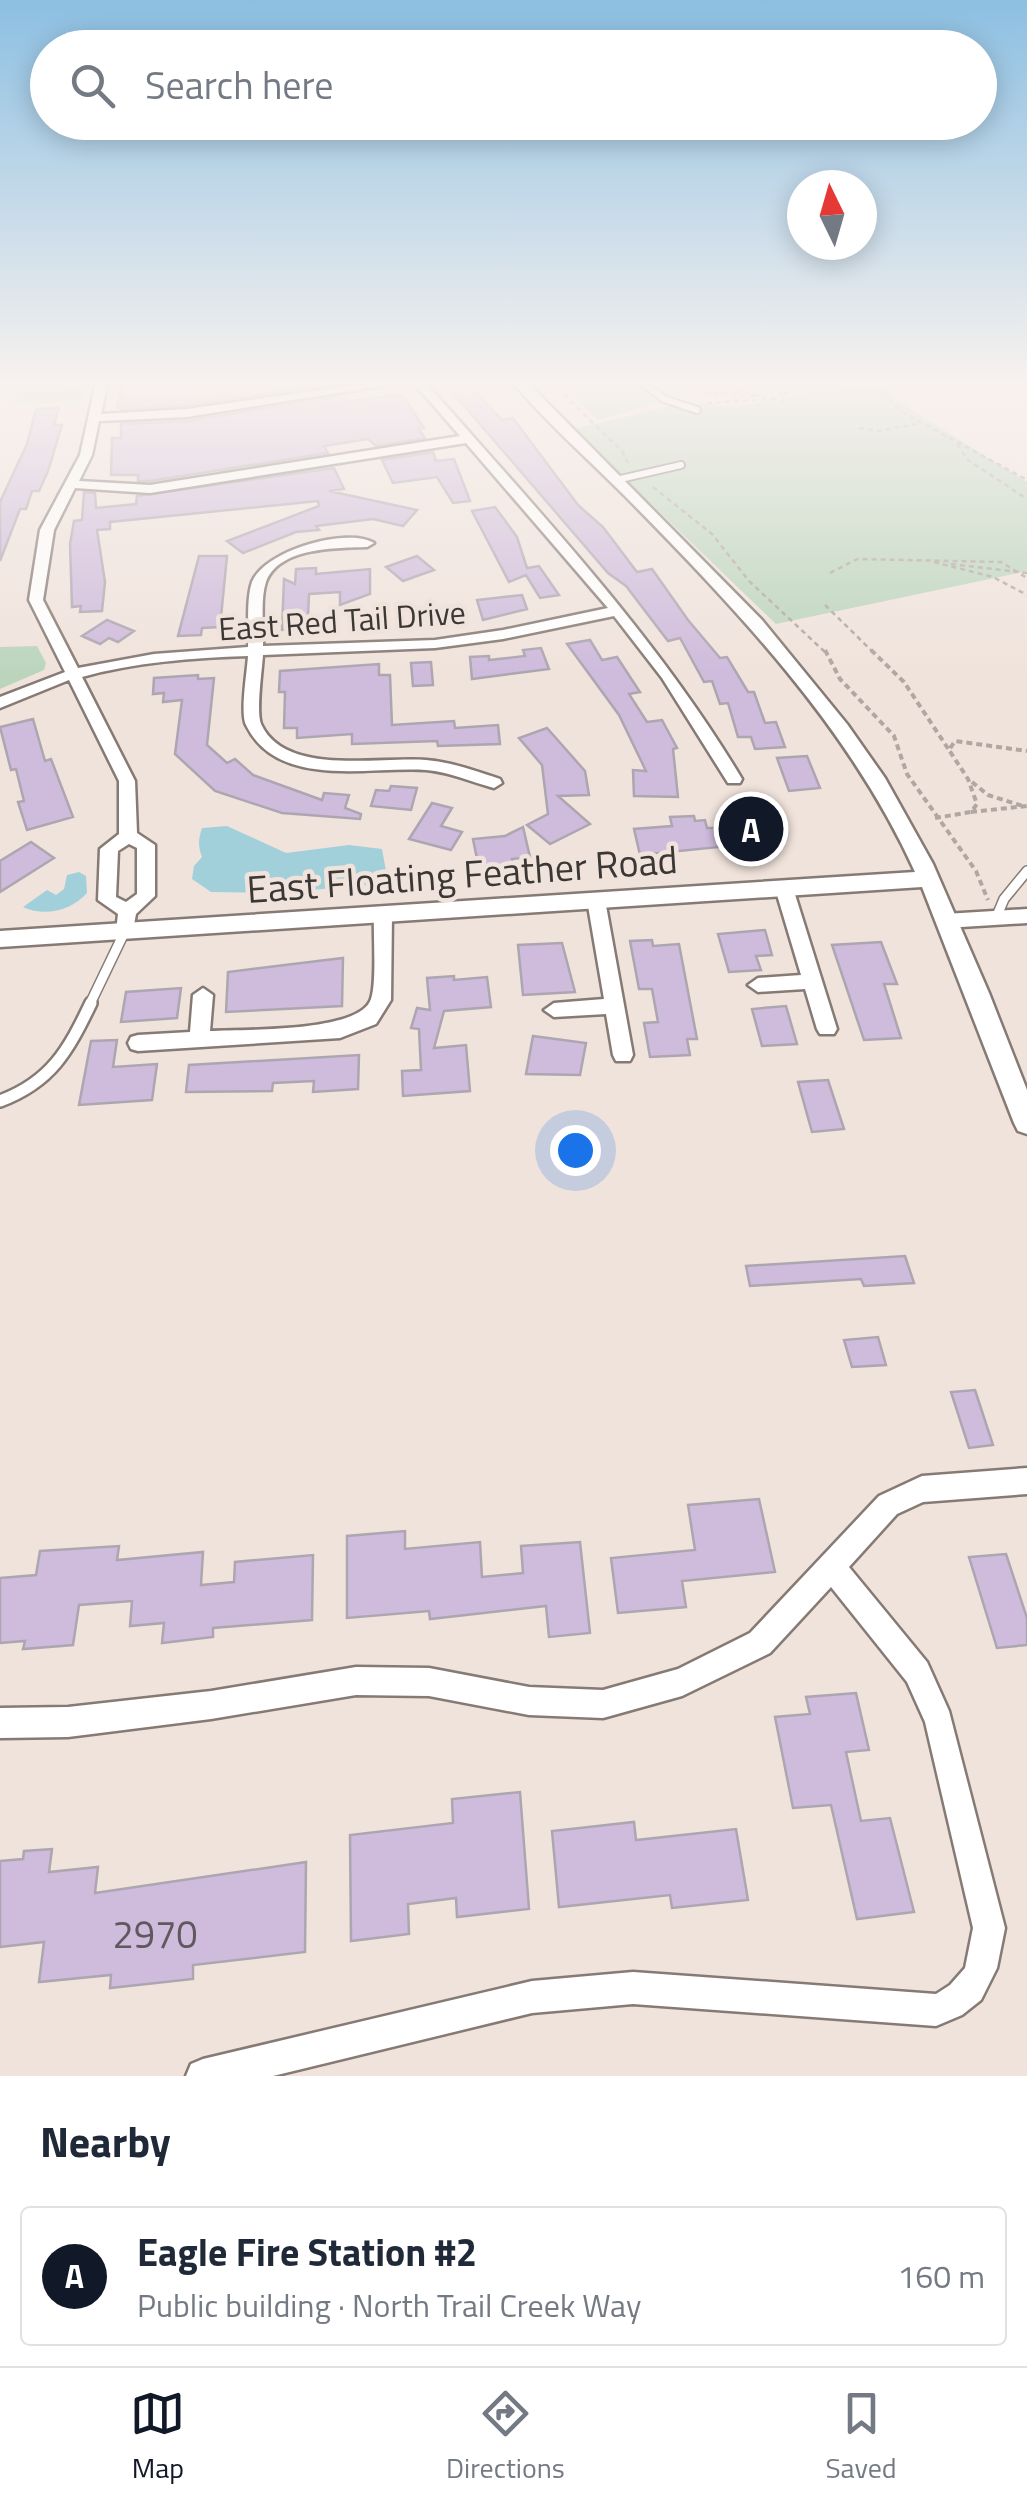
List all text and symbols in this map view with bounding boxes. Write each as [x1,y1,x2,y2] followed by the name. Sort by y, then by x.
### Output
[30,30,997,140] search box
[145,56,333,114] text: Search here
[65,58,120,113] icon: search
[787,170,877,260] north arrow
[217,587,467,653] street label: East Red Tail Drive
[718,792,784,866] pin: A
[245,830,679,918] street label: East Floating Feather Road
[550,1125,601,1176] your location
[112,1905,198,1963] house number: 2970
[40,2109,171,2173] text: Nearby
[137,2223,477,2281] text: Eagle Fire Station #2
[65,2252,84,2300] text: A
[897,2252,985,2300] text: 160 m
[137,2281,641,2329] text: Public building · North Trail Creek Way
[130,2386,185,2489] tab: Map
[446,2386,565,2489] tab: Directions
[825,2386,897,2489] tab: Saved

